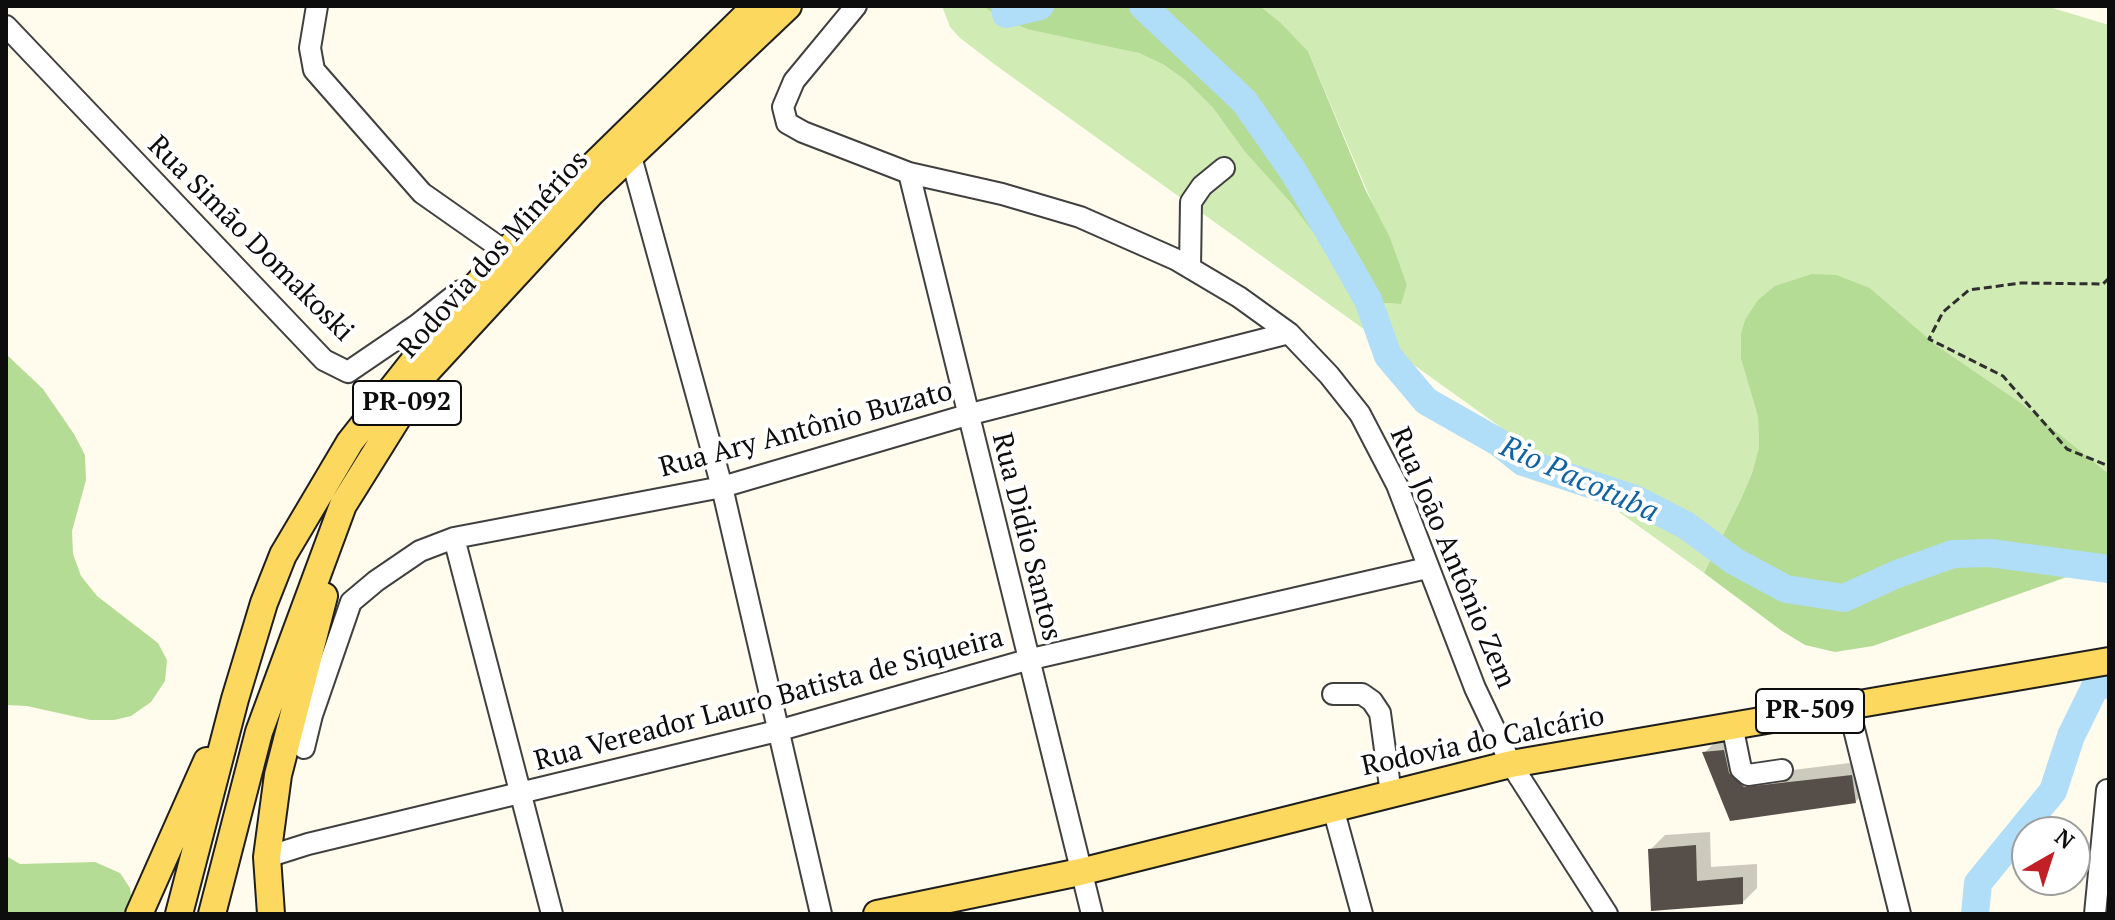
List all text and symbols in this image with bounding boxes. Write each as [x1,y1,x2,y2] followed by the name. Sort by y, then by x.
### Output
[140,129,360,349] street label: Rua Simão Domakoski
[392,145,596,365] street label: Rodovia dos Minérios
[656,375,956,485] street label: Rua Ary Antônio Buzato
[353,381,461,425] road number: PR-092
[1382,423,1522,693] street label: Rua João Antônio Zem
[1494,429,1664,531] water label: Rio Pacotuba
[984,430,1068,644] street label: Rua Didio Santos
[531,621,1007,779] street label: Rua Vereador Lauro Batista de Siqueira
[1756,689,1864,733] road number: PR-509
[1359,700,1607,784] street label: Rodovia do Calcário
[2011,816,2091,896] north arrow
[2050,822,2081,855] text: N

